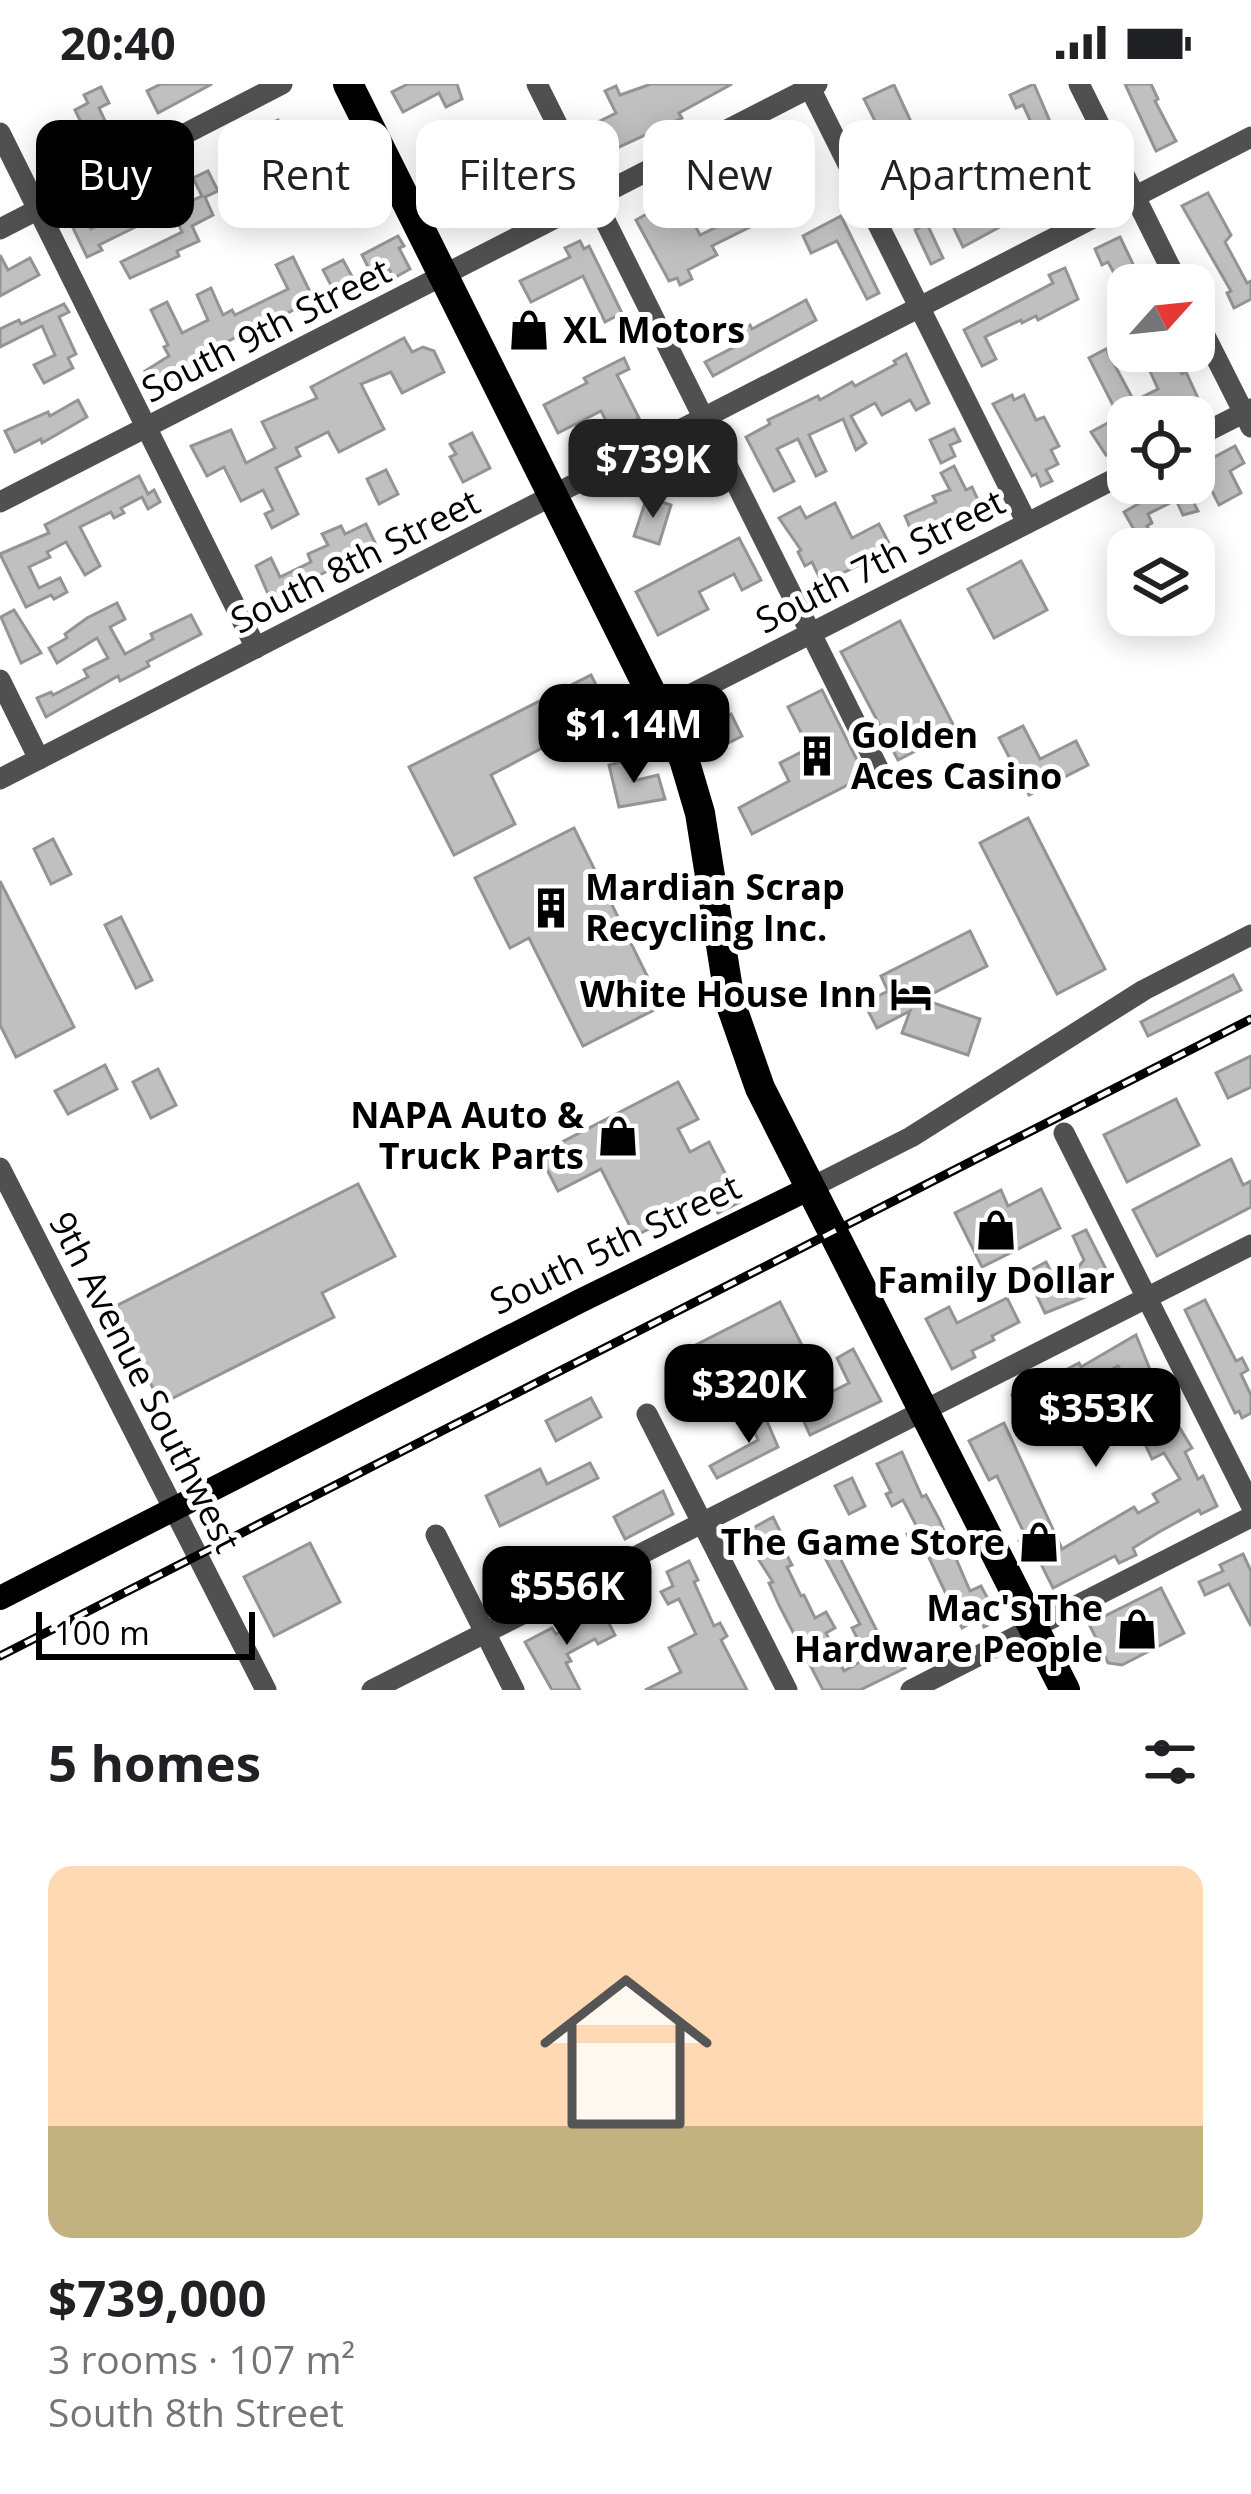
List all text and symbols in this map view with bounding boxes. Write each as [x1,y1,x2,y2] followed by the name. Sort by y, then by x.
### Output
[60,12,176,73] text: 20:40
[36,120,194,228] chip: Buy
[218,120,392,228] chip: Rent
[416,120,619,228] chip: Filters
[643,120,815,228] chip: New
[839,120,1134,228] chip: Apartment
[133,246,399,413] street label: South 9th Street
[1107,264,1215,372] north arrow
[1107,264,1215,636] map controls
[563,305,745,354] place label: XL Motors
[506,307,552,353] shop icon: XL Motors
[1107,396,1215,504] button: locate
[569,419,737,521] pin: $739K
[595,431,711,484] text: $739K
[222,477,488,644] street label: South 8th Street
[747,477,1013,644] street label: South 7th Street
[1107,528,1215,636] button: layers
[536,684,732,786] pin: $1.14M
[565,696,703,749] text: $1.14M
[851,710,1062,800] place label: Golden Aces Casino
[794,733,840,779] building icon: Golden Aces Casino
[585,862,845,952] place label: Mardian Scrap Recycling Inc.
[528,885,574,931] building icon: Mardian Scrap Recycling Inc.
[580,969,877,1018] place label: White House Inn
[888,971,934,1017] hotel icon: White House Inn
[350,1090,584,1180] place label: NAPA Auto & Truck Parts
[595,1113,641,1159] shop icon: NAPA Auto & Truck Parts
[481,1162,748,1325] street label: South 5th Street
[38,1203,253,1560] street label: 9th Avenue Southwest
[973,1207,1019,1253] shop icon: Family Dollar
[877,1255,1115,1304] place label: Family Dollar
[665,1344,833,1446] pin: $320K
[691,1356,807,1409] text: $320K
[1012,1368,1180,1470] pin: $353K
[1038,1380,1154,1433] text: $353K
[721,1517,1005,1566] place label: The Game Store
[1016,1519,1062,1565] shop icon: The Game Store
[483,1546,651,1648] pin: $556K
[509,1558,625,1611] text: $556K
[794,1583,1103,1673] place label: Mac's The Hardware People
[36,1606,255,1659] scale bar
[1114,1606,1160,1652] shop icon: Mac's The Hardware People
[54,1610,150,1655] text: 100 m
[48,1727,261,1797] text: 5 homes
[1137,1729,1203,1795] icon: filters
[518,1944,734,2160] icon: home
[48,2262,267,2332] text: $739,000
[48,2332,355,2385] text: 3 rooms · 107 m²
[48,2385,344,2438] text: South 8th Street

